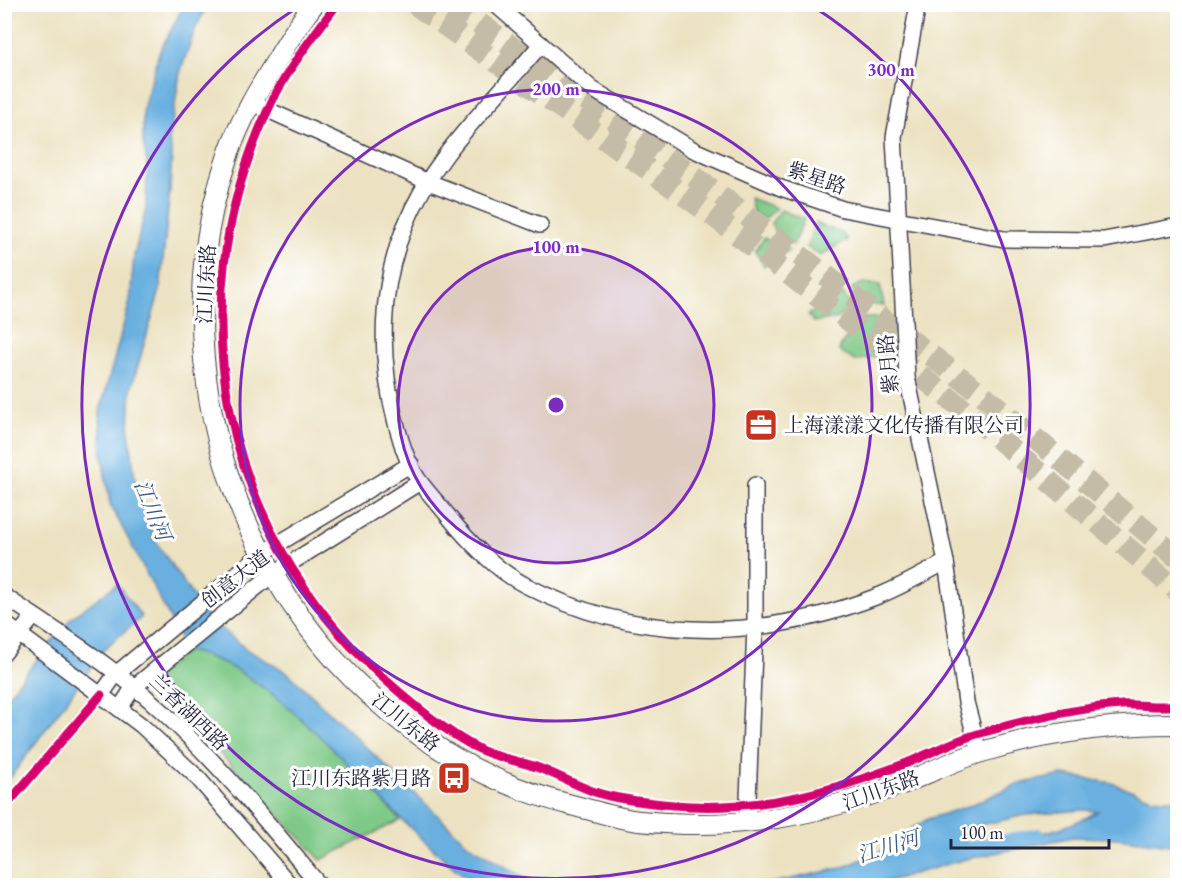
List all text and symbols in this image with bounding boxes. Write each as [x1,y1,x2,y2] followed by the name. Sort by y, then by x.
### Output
[867,58,915,81] text: 300 m
[532,77,580,100] text: 200 m
[784,156,850,200] street label: 紫星路
[532,235,580,258] text: 100 m
[191,243,221,325] street label: 江川东路
[872,333,904,395] street label: 紫月路
[546,395,566,415] centre of rings
[743,407,779,443] office icon: 上海漾漾文化传播有限公司
[784,412,1024,438] place label: 上海漾漾文化传播有限公司
[129,476,179,548] water label: 江川河
[195,544,275,614] street label: 创意大道
[144,668,234,756] street label: 兰香湖西路
[367,687,445,757] street label: 江川东路
[436,760,472,796] bus stop icon: 江川东路紫月路
[839,764,923,816] street label: 江川东路
[291,765,431,791] place label: 江川东路紫月路
[951,812,1108,850] scale bar
[960,821,1004,844] text: 100 m
[854,823,926,868] water label: 江川河

